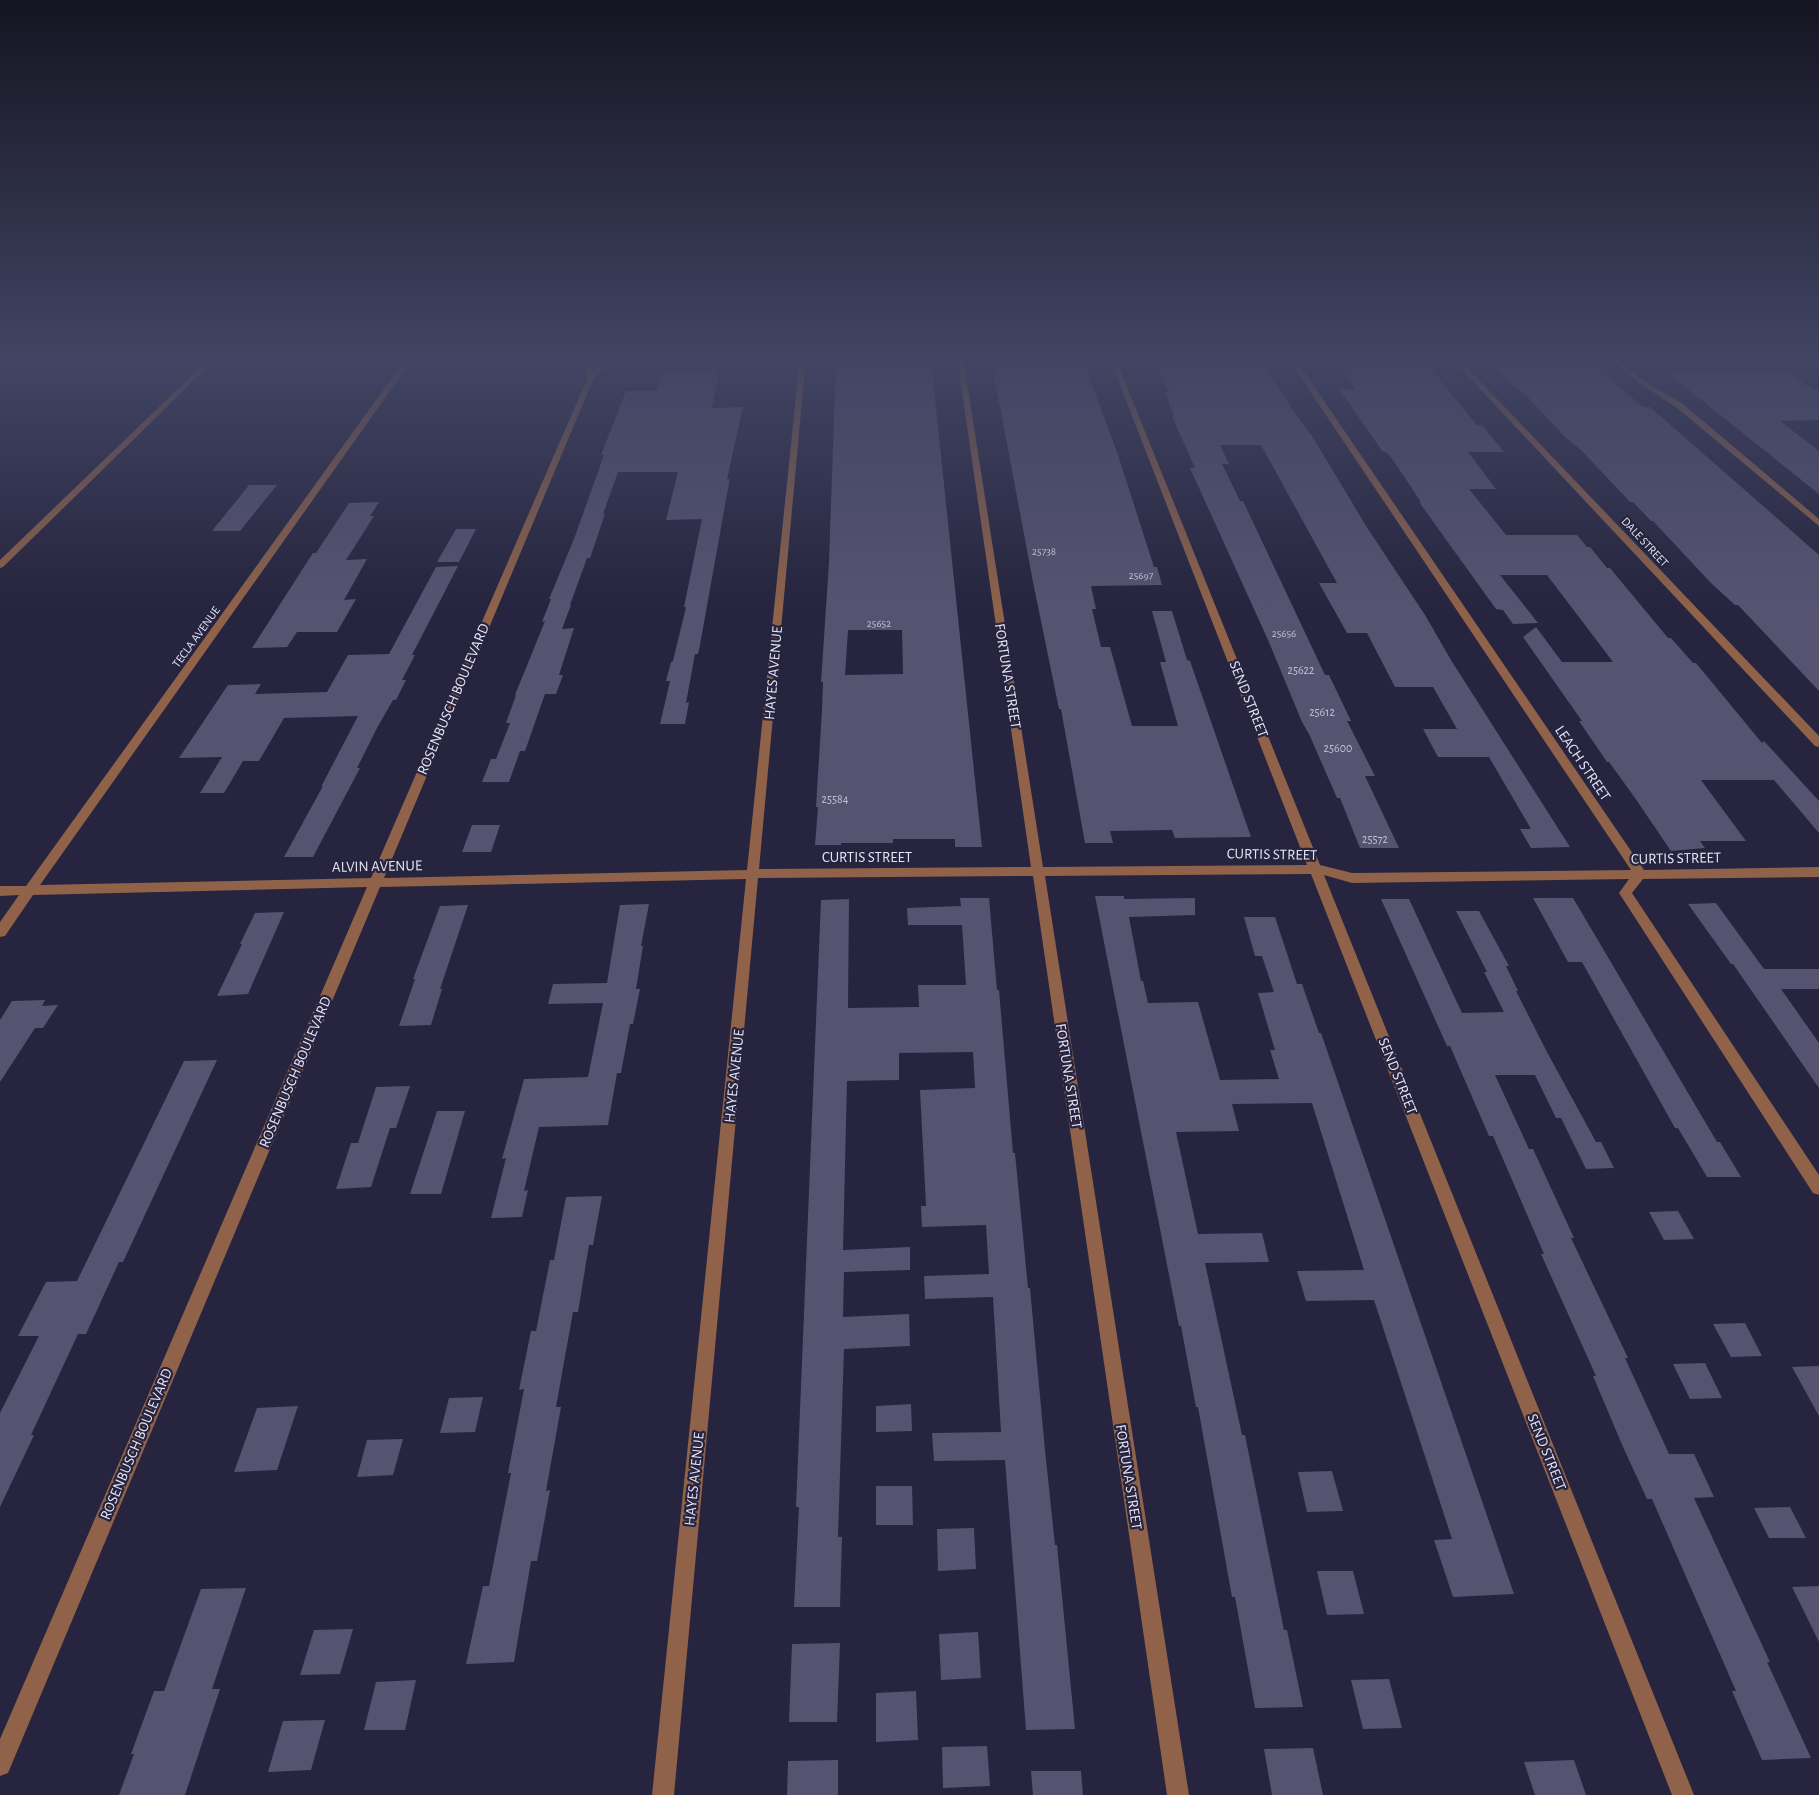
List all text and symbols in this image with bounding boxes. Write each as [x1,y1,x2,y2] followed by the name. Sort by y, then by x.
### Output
[1619,515,1671,569] street label: DALE STREET
[1032,546,1056,557] house number: 25738
[1129,570,1154,581] house number: 25697
[170,604,222,670] street label: TECLA AVENUE
[867,618,891,629] house number: 25652
[415,621,492,777] street label: ROSENBUSCH BOULEVARD
[992,622,1023,730] street label: FORTUNA STREET
[762,626,785,720] street label: HAYES AVENUE
[1272,628,1296,639] house number: 25656
[1226,659,1271,740] street label: SEND STREET
[1287,664,1315,676] house number: 25622
[1309,706,1335,718] house number: 25612
[1552,723,1613,804] street label: LEACH STREET
[1324,742,1352,754] house number: 25600
[822,793,849,805] house number: 25584
[1362,833,1389,845] house number: 25572
[1227,846,1318,863] street label: CURTIS STREET
[822,850,913,865] street label: CURTIS STREET
[1631,850,1722,867] street label: CURTIS STREET
[332,858,422,875] street label: ALVIN AVENUE
[257,994,334,1150] street label: ROSENBUSCH BOULEVARD
[1053,1022,1084,1130] street label: FORTUNA STREET
[722,1029,747,1123] street label: HAYES AVENUE
[1375,1036,1420,1117] street label: SEND STREET
[98,1366,175,1522] street label: ROSENBUSCH BOULEVARD
[1524,1412,1569,1493] street label: SEND STREET
[1113,1423,1144,1531] street label: FORTUNA STREET
[682,1432,707,1526] street label: HAYES AVENUE

